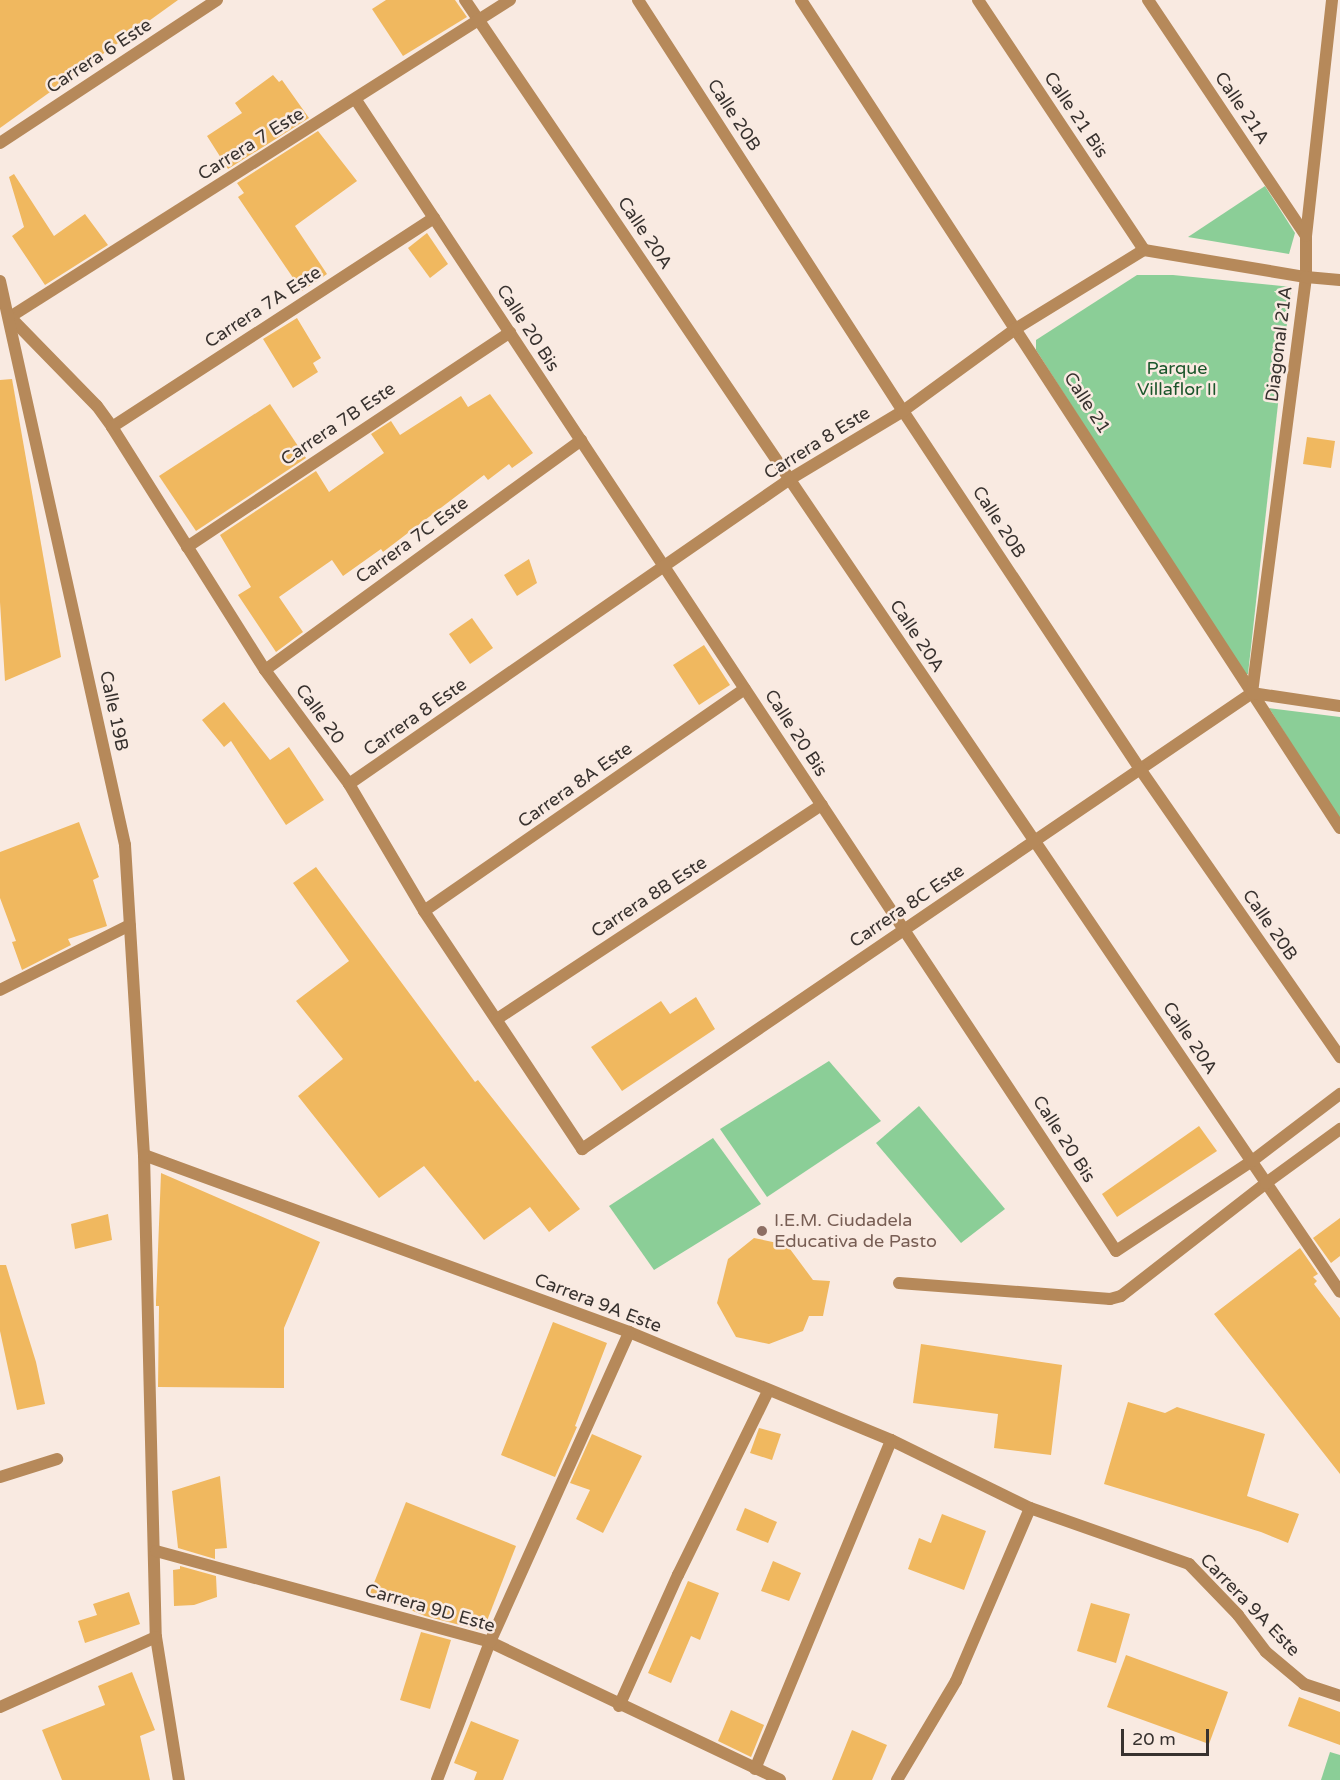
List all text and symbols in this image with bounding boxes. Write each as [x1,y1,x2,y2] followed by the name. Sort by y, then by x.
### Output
[42,14,156,98] street label: Carrera 6 Este
[1039,68,1113,162] street label: Calle 21 Bis
[1210,68,1274,148] street label: Calle 21A
[703,75,765,155] street label: Calle 20B
[194,103,308,185] street label: Carrera 7 Este
[613,193,677,273] street label: Calle 20A
[201,261,325,353] street label: Carrera 7A Este
[492,281,564,375] street label: Calle 20 Bis
[1261,285,1297,403] street label: Diagonal 21A
[1137,358,1217,400] park label: Parque Villaflor II
[1059,368,1115,438] street label: Calle 21
[277,378,399,470] street label: Carrera 7B Este
[760,402,874,484] street label: Carrera 8 Este
[968,482,1030,562] street label: Calle 20B
[352,492,472,588] street label: Carrera 7C Este
[885,596,949,676] street label: Calle 20A
[95,669,133,753] street label: Calle 19B
[359,673,471,761] street label: Carrera 8 Este
[291,680,349,748] street label: Calle 20
[760,686,832,780] street label: Calle 20 Bis
[514,738,636,832] street label: Carrera 8A Este
[587,852,711,942] street label: Carrera 8B Este
[846,860,968,952] street label: Carrera 8C Este
[1238,885,1302,965] street label: Calle 20B
[1158,998,1222,1078] street label: Calle 20A
[1028,1092,1100,1186] street label: Calle 20 Bis
[774,1210,937,1252] place label: I.E.M. Ciudadela Educativa de Pasto
[755,1224,769,1238] marker: I.E.M. Ciudadela Educativa de Pasto
[531,1269,665,1337] street label: Carrera 9A Este
[1196,1549,1304,1661] street label: Carrera 9A Este
[362,1579,498,1637] street label: Carrera 9D Este
[1124,1717,1212,1755] scale bar
[1132,1728,1176,1750] text: 20 m

